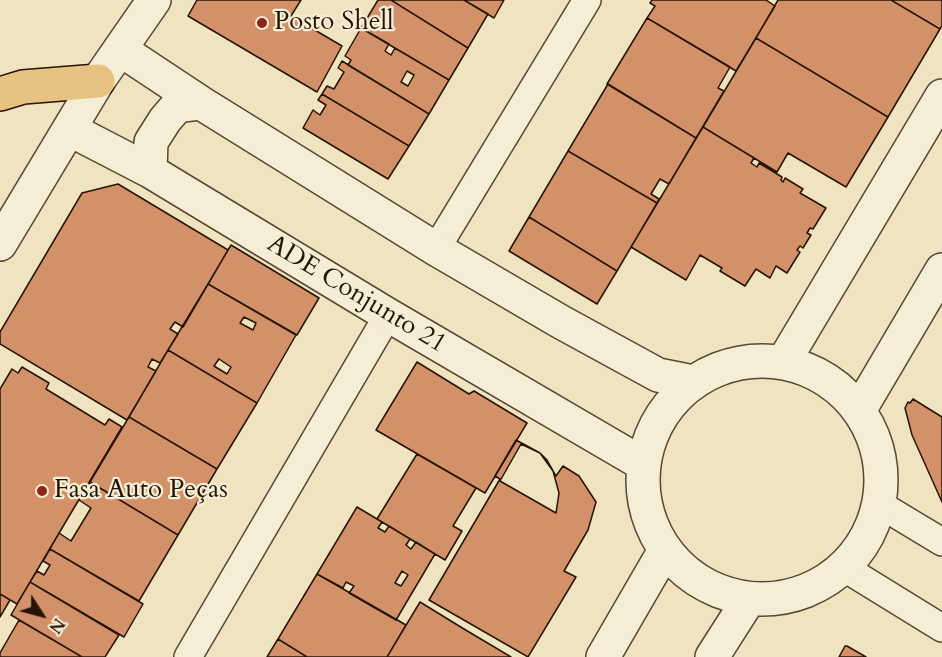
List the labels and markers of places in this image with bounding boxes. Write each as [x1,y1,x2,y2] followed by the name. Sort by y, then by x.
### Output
[274,7,394,39] place label: Posto Shell
[255,16,269,30] marker: Posto Shell
[54,475,228,507] place label: Fasa Auto Peças
[35,484,49,498] marker: Fasa Auto Peças

